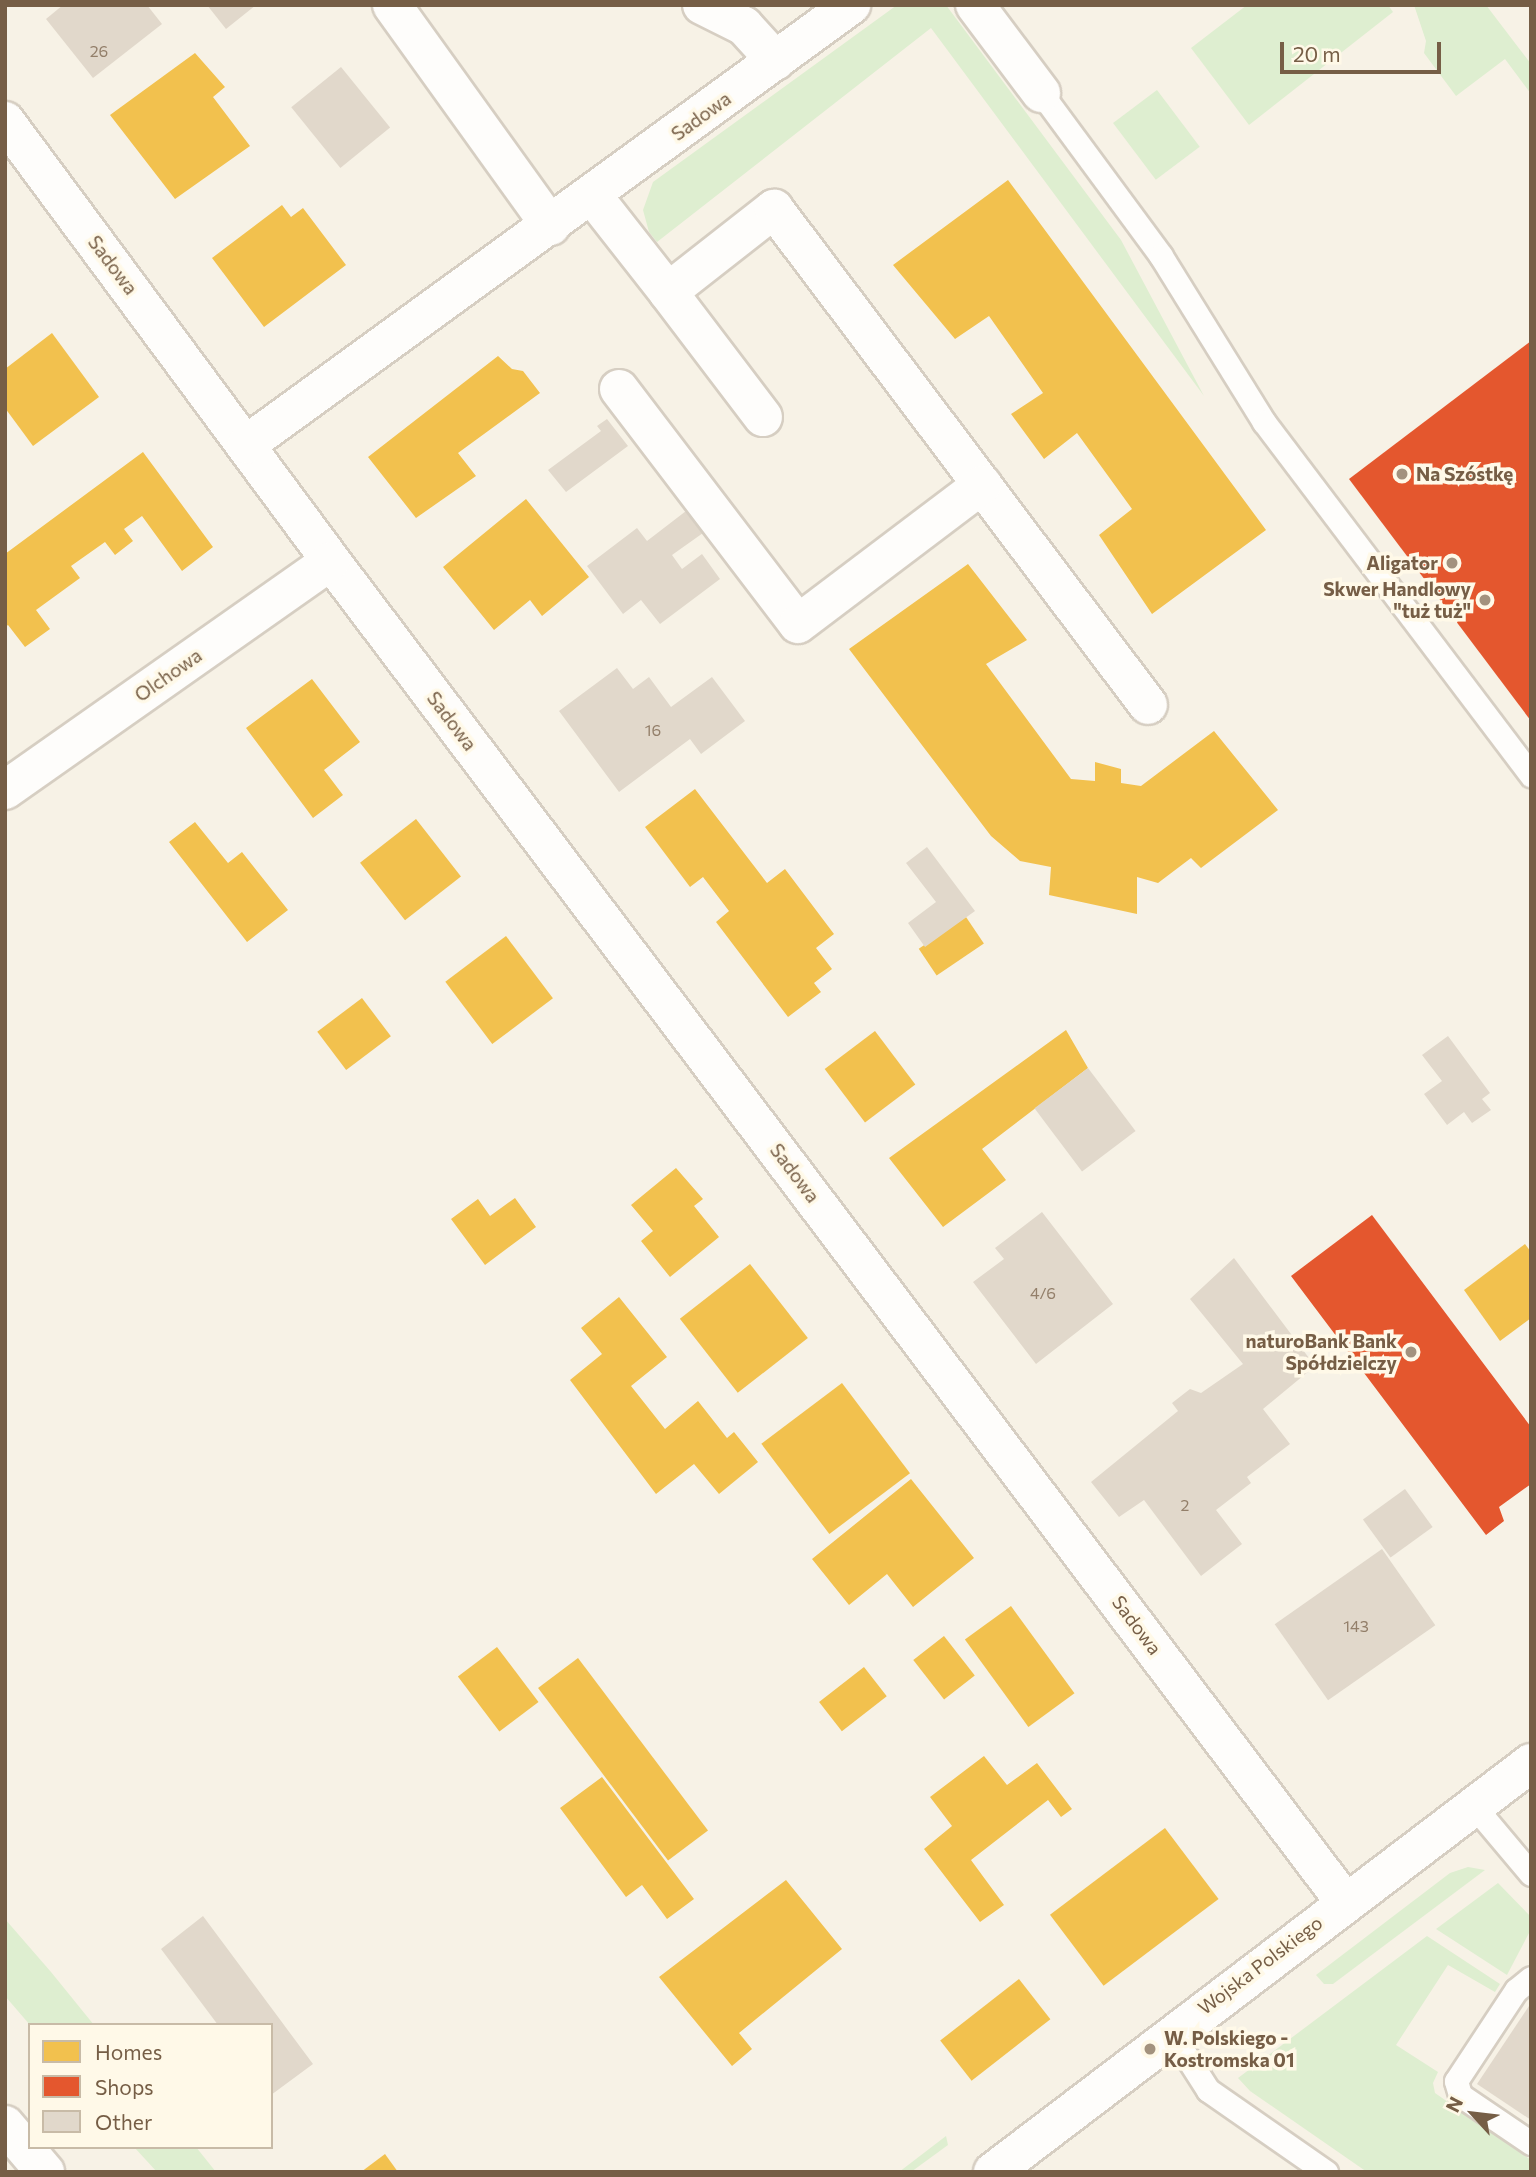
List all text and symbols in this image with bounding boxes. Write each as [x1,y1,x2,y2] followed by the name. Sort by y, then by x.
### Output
[1284,28,1445,72] scale bar
[90,41,108,61] house number: 26
[1293,41,1341,66] text: 20 m
[667,87,735,145] street label: Sadowa
[83,231,143,299] street label: Sadowa
[1416,463,1513,485] place label: Na Szóstkę
[1394,466,1410,482] marker: Na Szóstkę
[1366,552,1438,574] place label: Aligator
[1444,555,1460,571] marker: Aligator
[1323,578,1471,622] place label: Skwer Handlowy "tuż tuż"
[1477,592,1493,608] marker: Skwer Handlowy "tuż tuż"
[130,644,206,706] street label: Olchowa
[422,687,482,755] street label: Sadowa
[645,720,661,740] house number: 16
[765,1139,825,1207] street label: Sadowa
[1030,1283,1056,1303] house number: 4/6
[1246,1330,1397,1374] place label: naturoBank Bank Spółdzielczy
[1403,1344,1419,1360] marker: naturoBank Bank Spółdzielczy
[1181,1495,1189,1515] house number: 2
[1107,1591,1167,1659] street label: Sadowa
[1343,1616,1369,1636] house number: 143
[1193,1911,1327,2019] street label: Wojska Polskiego
[28,2023,273,2149] legend
[1164,2027,1295,2071] place label: W. Polskiego - Kostromska 01
[95,2039,162,2064] text: Homes
[1142,2041,1158,2057] marker: W. Polskiego - Kostromska 01
[95,2074,154,2099] text: Shops
[1438,2079,1508,2149] north arrow
[1440,2093,1467,2116] text: N
[95,2109,152,2134] text: Other

